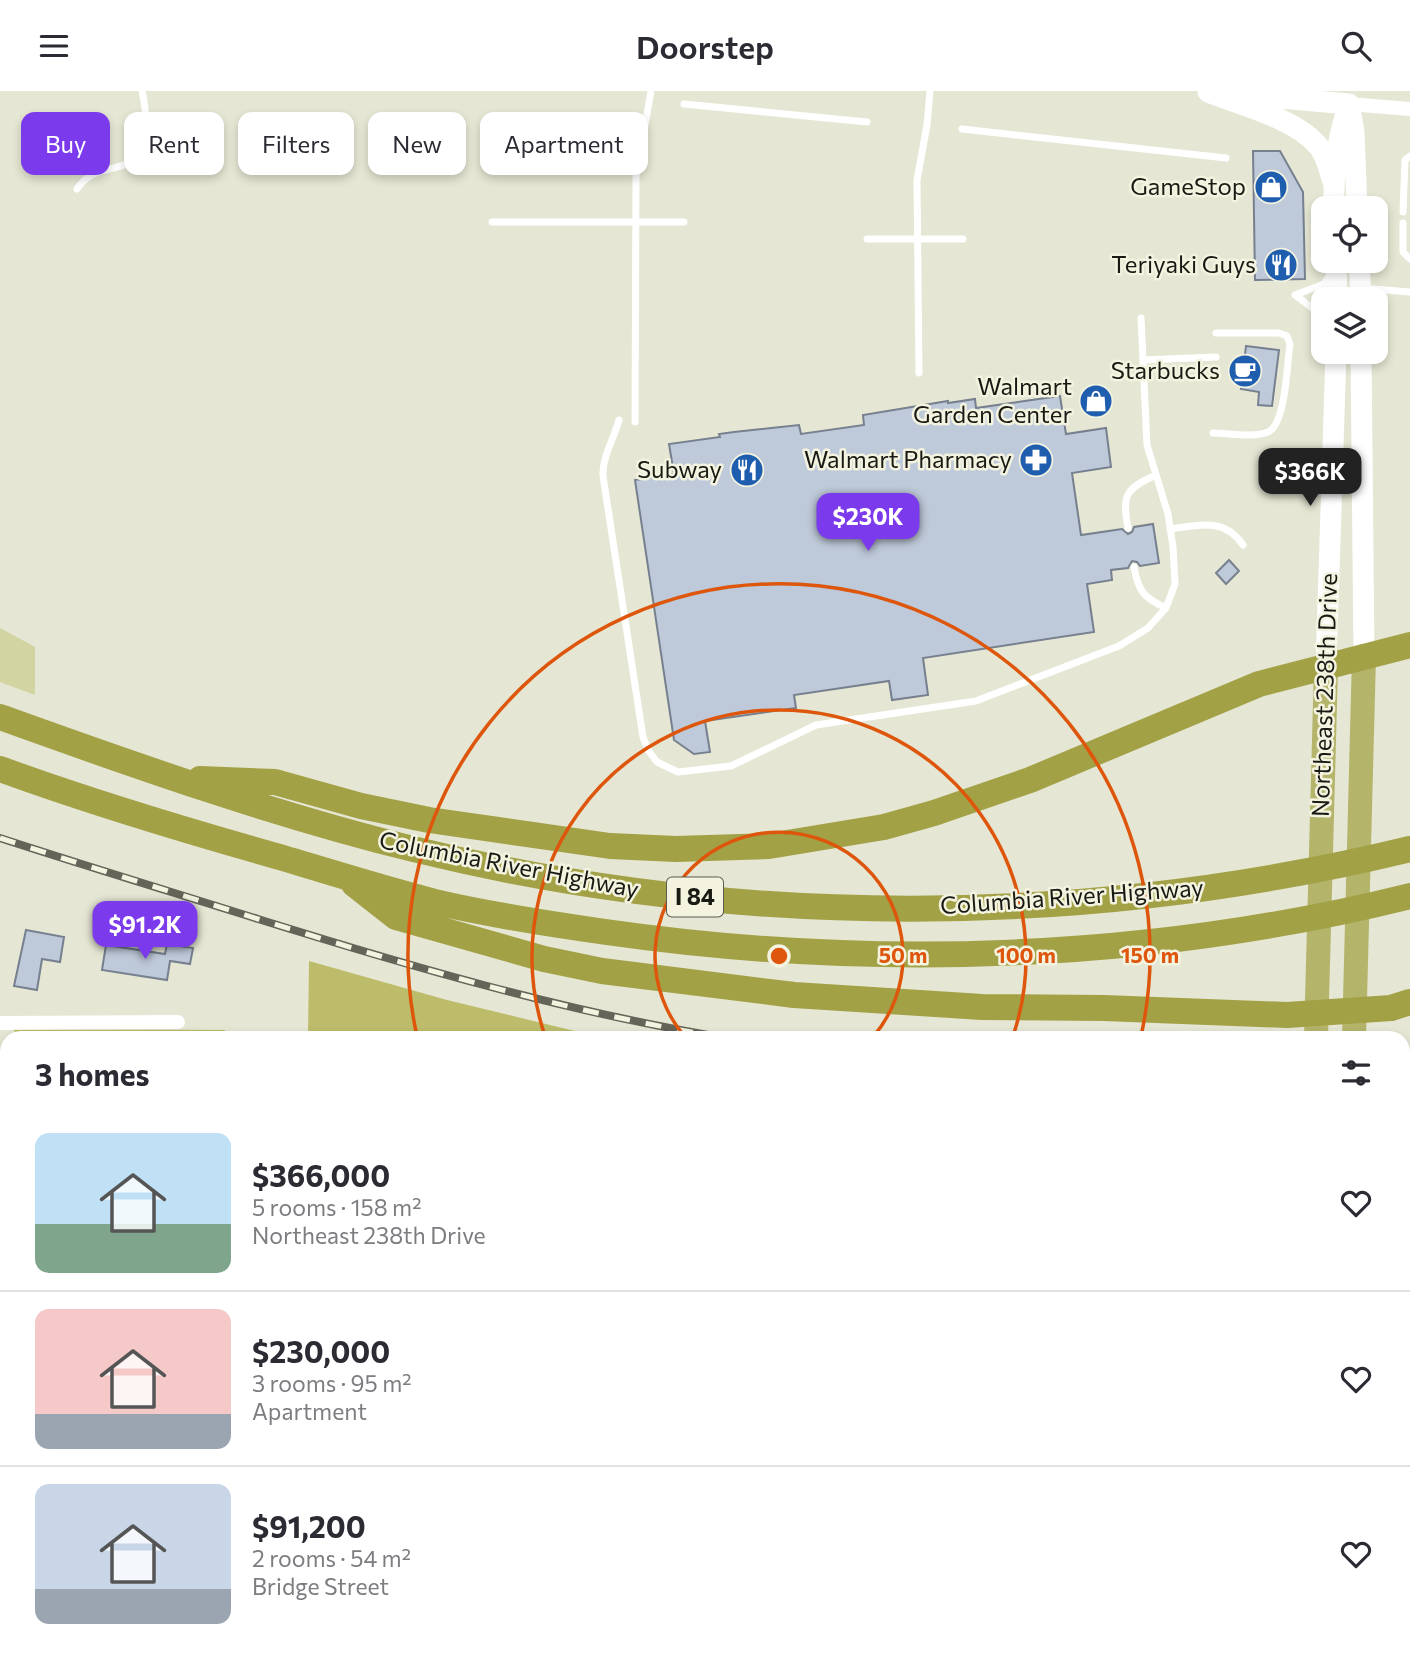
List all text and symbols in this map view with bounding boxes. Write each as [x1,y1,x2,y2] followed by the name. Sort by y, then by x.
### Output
[636,26,774,66] text: Doorstep
[35,27,73,65] icon: menu
[1337,27,1375,65] icon: search
[21,112,110,175] chip: Buy
[124,112,224,175] chip: Rent
[238,112,354,175] chip: Filters
[368,112,466,175] chip: New
[480,112,648,175] chip: Apartment
[1252,168,1290,206] shop icon: GameStop
[1130,171,1246,200] place label: GameStop
[1311,196,1388,364] map controls
[1311,196,1388,273] button: locate
[1262,246,1300,284] restaurant icon: Teriyaki Guys
[1111,249,1256,278] place label: Teriyaki Guys
[1311,287,1388,364] button: layers
[1226,352,1264,390] cafe icon: Starbucks
[1111,355,1220,384] place label: Starbucks
[913,371,1072,428] place label: Walmart Garden Center
[1077,382,1115,420] shop icon: Walmart Garden Center
[1017,441,1055,479] pharmacy icon: Walmart Pharmacy
[804,444,1012,473] place label: Walmart Pharmacy
[1261,449,1359,508] pin: $366K
[728,451,766,489] restaurant icon: Subway
[637,454,722,483] place label: Subway
[1274,457,1346,485] text: $366K
[819,493,917,553] pin: $230K
[832,502,904,530] text: $230K
[1305,573,1342,817] street label: Northeast 238th Drive
[377,824,642,903] street label: Columbia River Highway
[939,872,1205,919] street label: Columbia River Highway
[667,877,723,917] road number: I 84
[88,901,202,961] pin: $91.2K
[108,910,182,938] text: $91.2K
[879,942,927,967] text: 50 m
[996,942,1056,967] text: 100 m
[1121,942,1179,967] text: 150 m
[767,944,791,968] centre of rings
[1337,1054,1375,1092] icon: filters
[35,1055,149,1092] text: 3 homes
[252,1156,390,1193] text: $366,000
[91,1161,175,1245] icon: home
[1337,1184,1375,1222] icon: heart
[252,1193,421,1221] text: 5 rooms · 158 m²
[252,1221,486,1249] text: Northeast 238th Drive
[252,1332,390,1369] text: $230,000
[91,1337,175,1421] icon: home
[1337,1360,1375,1398] icon: heart
[252,1369,411,1397] text: 3 rooms · 95 m²
[252,1397,367,1425] text: Apartment
[252,1507,366,1544] text: $91,200
[91,1512,175,1596] icon: home
[1337,1535,1375,1573] icon: heart
[252,1544,411,1572] text: 2 rooms · 54 m²
[252,1572,389,1600] text: Bridge Street

